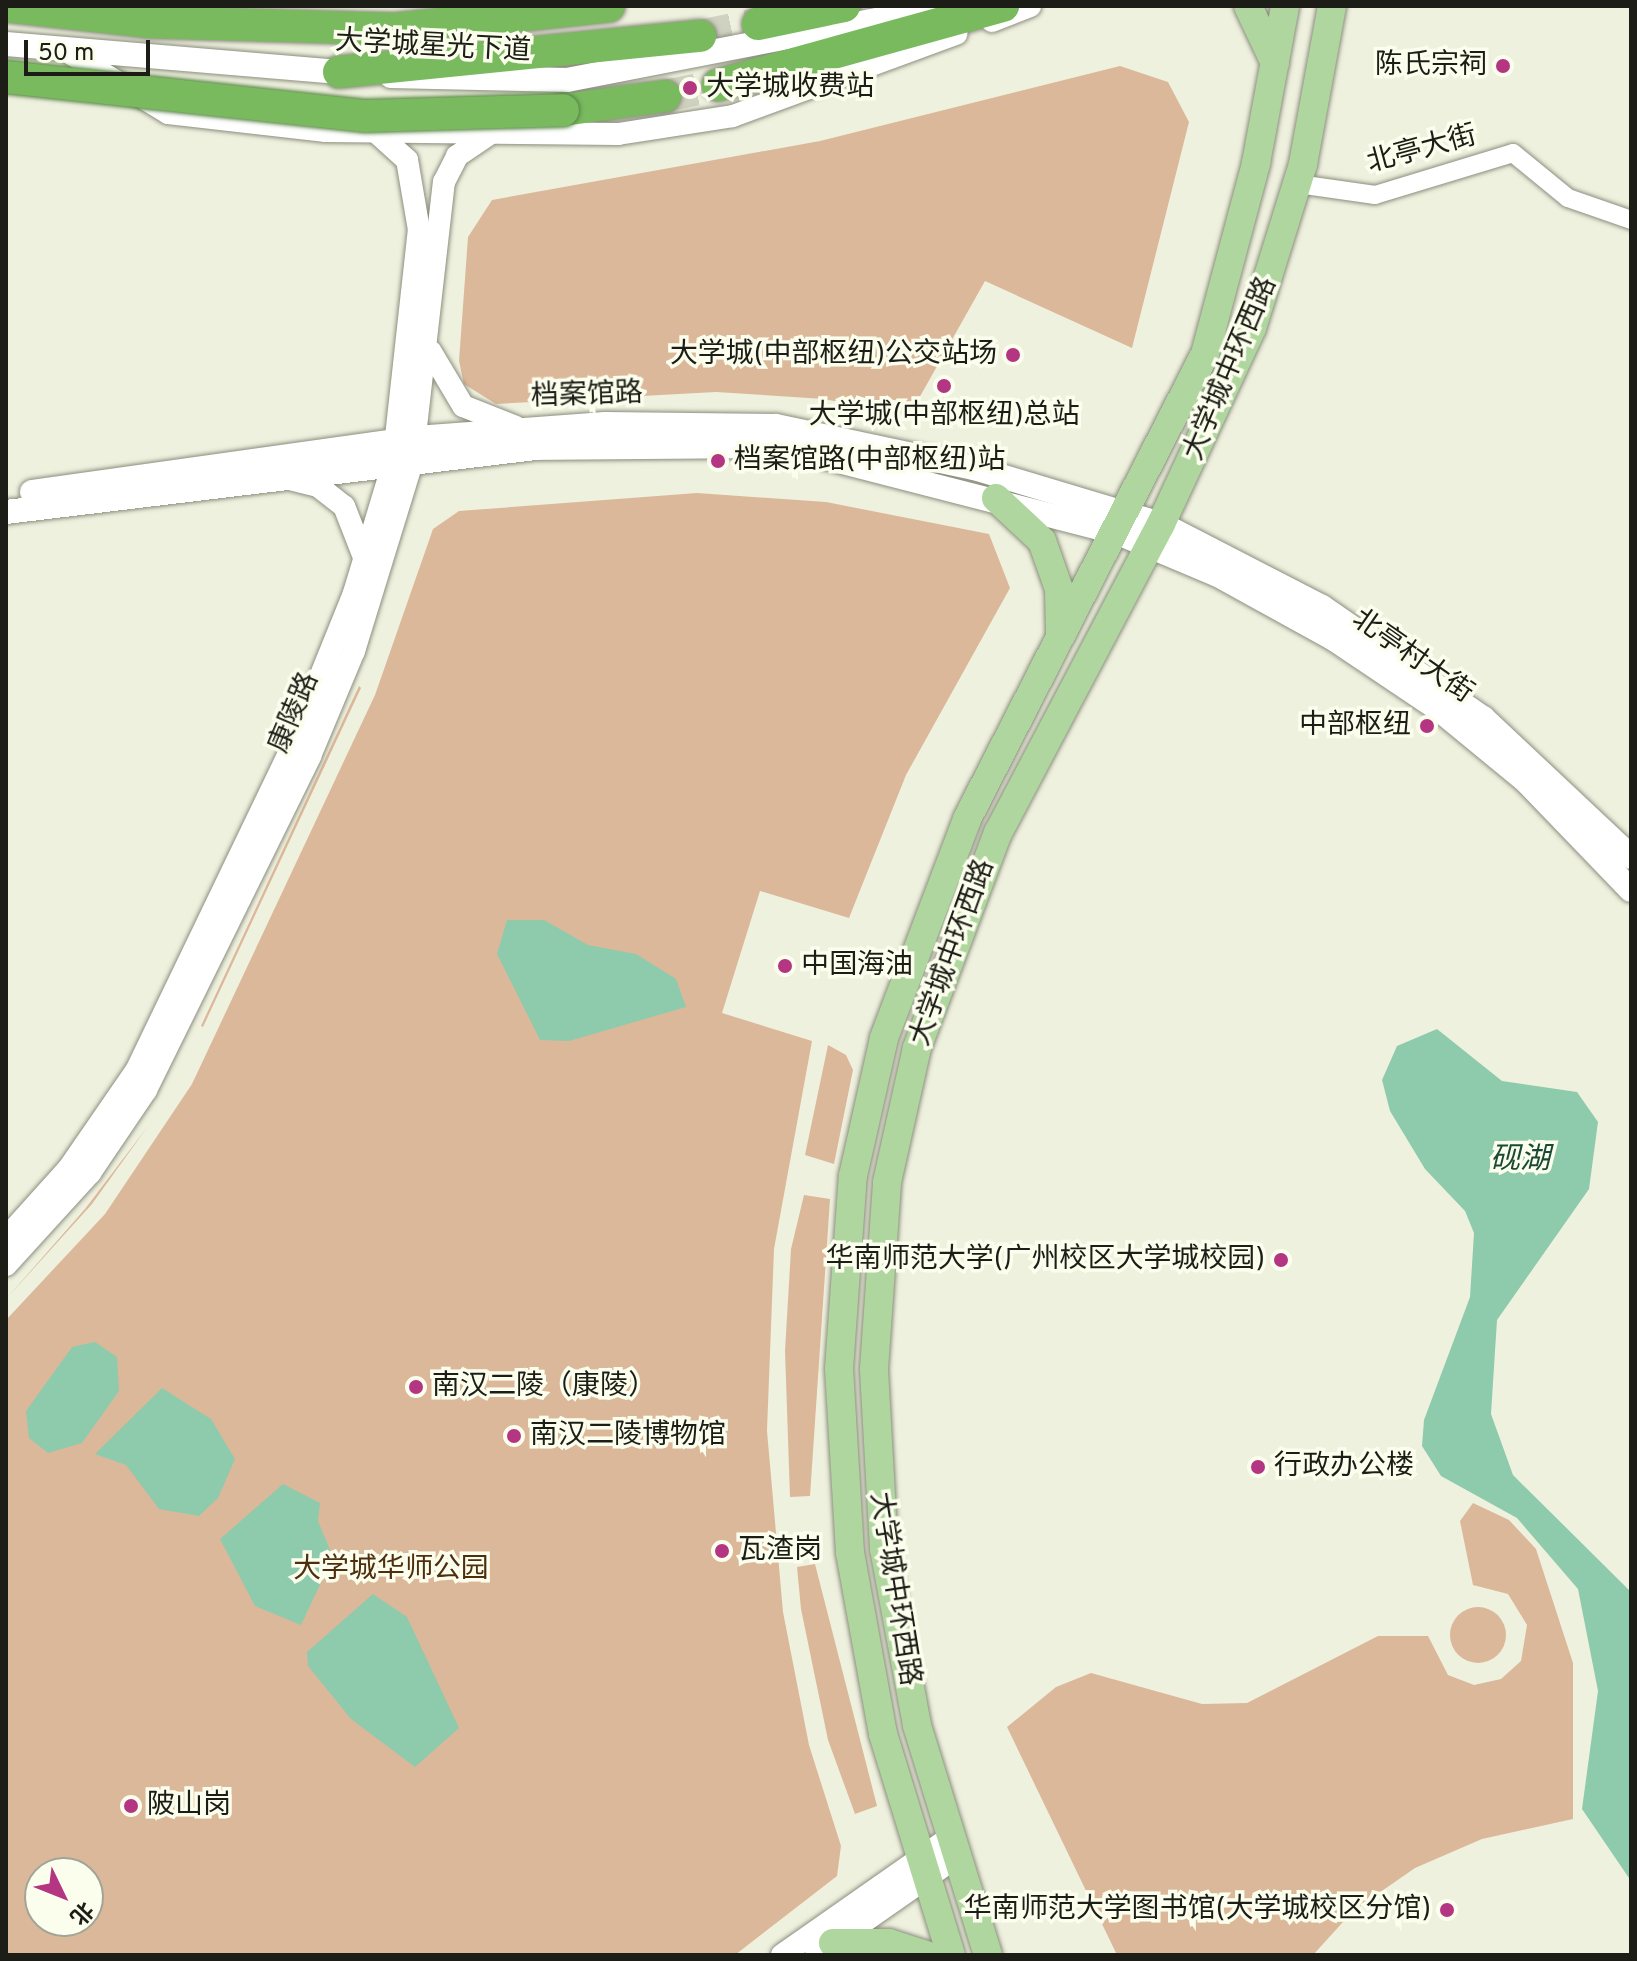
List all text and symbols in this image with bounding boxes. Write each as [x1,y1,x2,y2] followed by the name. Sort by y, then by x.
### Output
[28,24,154,74] scale bar
[334,25,532,69] street label: 大学城星光下道
[38,39,94,69] text: 50 m
[1375,49,1487,83] place label: 陈氏宗祠
[1494,57,1512,75] marker: 陈氏宗祠
[706,71,874,105] place label: 大学城收费站
[681,79,699,97] marker: 大学城收费站
[1364,119,1480,181] street label: 北亭大街
[1177,272,1285,466] street label: 大学城中环西路
[670,338,997,372] place label: 大学城(中部枢纽)公交站场
[1004,346,1022,364] marker: 大学城(中部枢纽)公交站场
[530,377,644,415] street label: 档案馆路
[935,377,953,395] marker: 大学城(中部枢纽)总站
[808,399,1080,433] place label: 大学城(中部枢纽)总站
[734,444,1005,478] place label: 档案馆路(中部枢纽)站
[709,452,727,470] marker: 档案馆路(中部枢纽)站
[1345,603,1479,711] street label: 北亭村大街
[263,668,327,758] street label: 康陵路
[1299,709,1411,743] place label: 中部枢纽
[1418,717,1436,735] marker: 中部枢纽
[904,855,1002,1051] street label: 大学城中环西路
[801,949,913,983] place label: 中国海油
[776,957,794,975] marker: 中国海油
[1490,1143,1550,1179] water label: 砚湖
[826,1243,1265,1277] place label: 华南师范大学(广州校区大学城校园)
[1272,1251,1290,1269] marker: 华南师范大学(广州校区大学城校园)
[432,1370,656,1404] place label: 南汉二陵（康陵）
[407,1378,425,1396] marker: 南汉二陵（康陵）
[530,1419,726,1453] place label: 南汉二陵博物馆
[505,1427,523,1445] marker: 南汉二陵博物馆
[1274,1450,1414,1484] place label: 行政办公楼
[1249,1458,1267,1476] marker: 行政办公楼
[862,1490,926,1688] street label: 大学城中环西路
[738,1534,822,1568] place label: 瓦渣岗
[713,1542,731,1560] marker: 瓦渣岗
[293,1553,489,1587] park label: 大学城华师公园
[147,1789,231,1823] place label: 陂山岗
[122,1797,140,1815] marker: 陂山岗
[24,1857,104,1937] north arrow
[964,1893,1431,1927] place label: 华南师范大学图书馆(大学城校区分馆)
[63,1895,98,1930] text: 北
[1438,1901,1456,1919] marker: 华南师范大学图书馆(大学城校区分馆)

